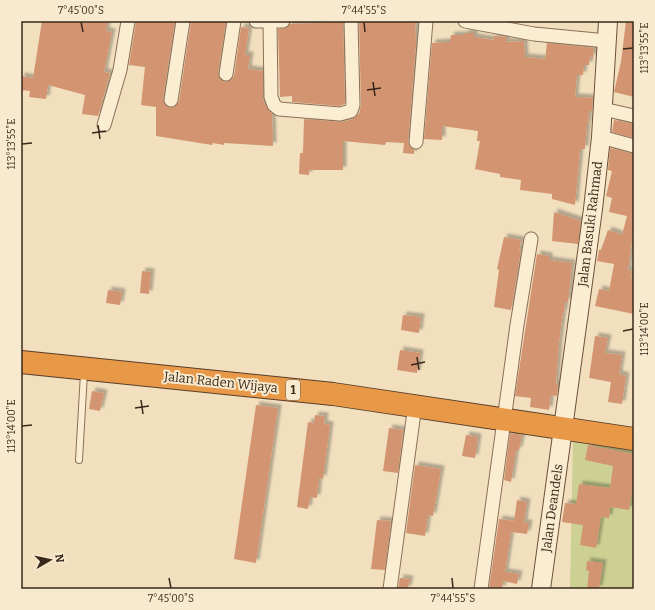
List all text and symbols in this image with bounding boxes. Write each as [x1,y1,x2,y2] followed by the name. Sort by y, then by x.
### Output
[58,5,104,17] text: 7°45'00"S
[342,5,386,17] text: 7°44'55"S
[639,23,651,73] text: 113°13'55"E
[6,119,18,169] text: 113°13'55"E
[575,160,605,289] street label: Jalan Basuki Rahmad
[639,302,651,356] text: 113°14'00"E
[162,368,279,395] street label: Jalan Raden Wijaya
[286,380,300,400] road number: 1
[6,399,18,453] text: 113°14'00"E
[538,463,566,554] street label: Jalan Deandels
[30,540,70,580] north arrow
[52,553,67,564] text: N
[148,593,194,605] text: 7°45'00"S
[431,593,475,605] text: 7°44'55"S

